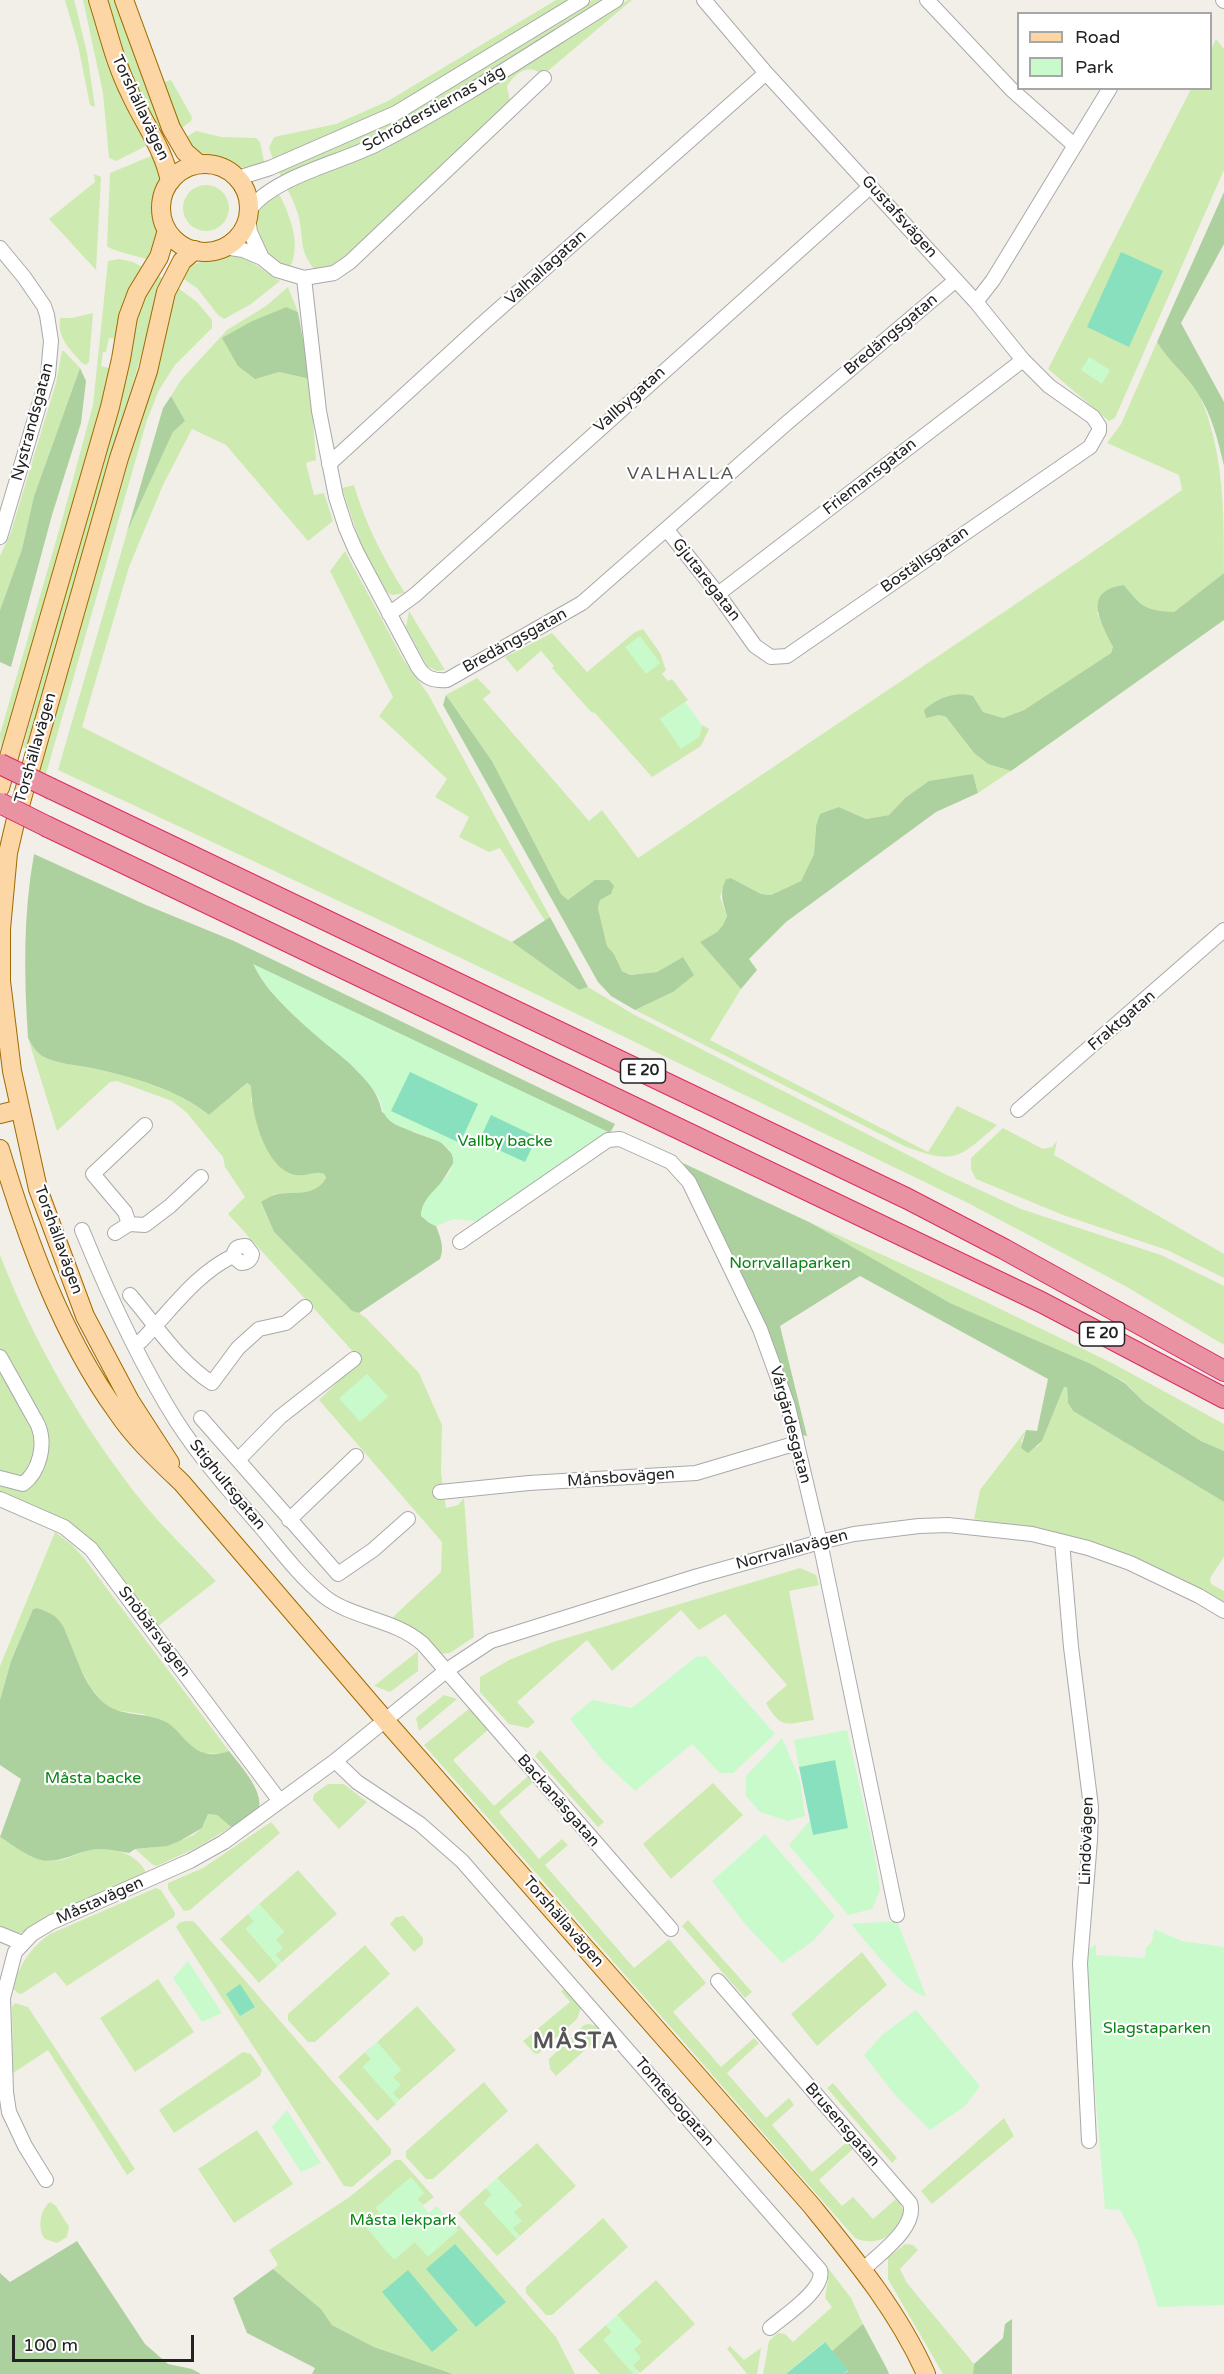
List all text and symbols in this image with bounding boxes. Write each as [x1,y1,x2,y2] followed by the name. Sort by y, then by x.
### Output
[1017,12,1212,90] legend
[1075,26,1120,48] text: Road
[107,52,173,164] street label: Torshällavägen
[1075,56,1113,78] text: Park
[359,62,509,156] street label: Schröderstiernas väg
[857,172,941,262] street label: Gustafsvägen
[501,227,591,309] street label: Valhallagatan
[840,290,942,380] street label: Bredängsgatan
[8,361,58,483] street label: Nystrandsgatan
[590,363,670,437] street label: Vallbygatan
[819,435,921,519] street label: Friemansgatan
[627,463,735,485] district label: VALHALLA
[877,523,973,597] street label: Boställsgatan
[668,535,744,625] street label: Gjutaregatan
[459,604,571,678] street label: Bredängsgatan
[11,691,61,805] street label: Torshällavägen
[1084,987,1160,1055] street label: Fraktgatan
[620,1059,666,1083] road number: E 20
[457,1132,553,1152] park label: Vallby backe
[29,1183,87,1297] street label: Torshällavägen
[729,1254,851,1274] park label: Norrvallaparken
[1080,1322,1124,1346] road number: E 20
[765,1364,815,1486] street label: Vårgärdesgatan
[185,1436,269,1534] street label: Stighultsgatan
[567,1465,675,1491] street label: Månsbovägen
[734,1526,850,1574] street label: Norrvallavägen
[114,1583,194,1681] street label: Snöbärsvägen
[513,1751,603,1851] street label: Backanäsgatan
[45,1769,141,1789] park label: Måsta backe
[1076,1796,1098,1886] street label: Lindövägen
[53,1873,147,1929] street label: Måstavägen
[518,1873,608,1971] street label: Torshällavägen
[1103,2019,1211,2039] park label: Slagstaparken
[533,2029,619,2055] district label: MÅSTA
[630,2054,718,2150] street label: Tomtebogatan
[800,2079,884,2171] street label: Brusensgatan
[349,2211,457,2231] park label: Måsta lekpark
[15,2323,196,2361] scale bar
[23,2334,78,2356] text: 100 m

